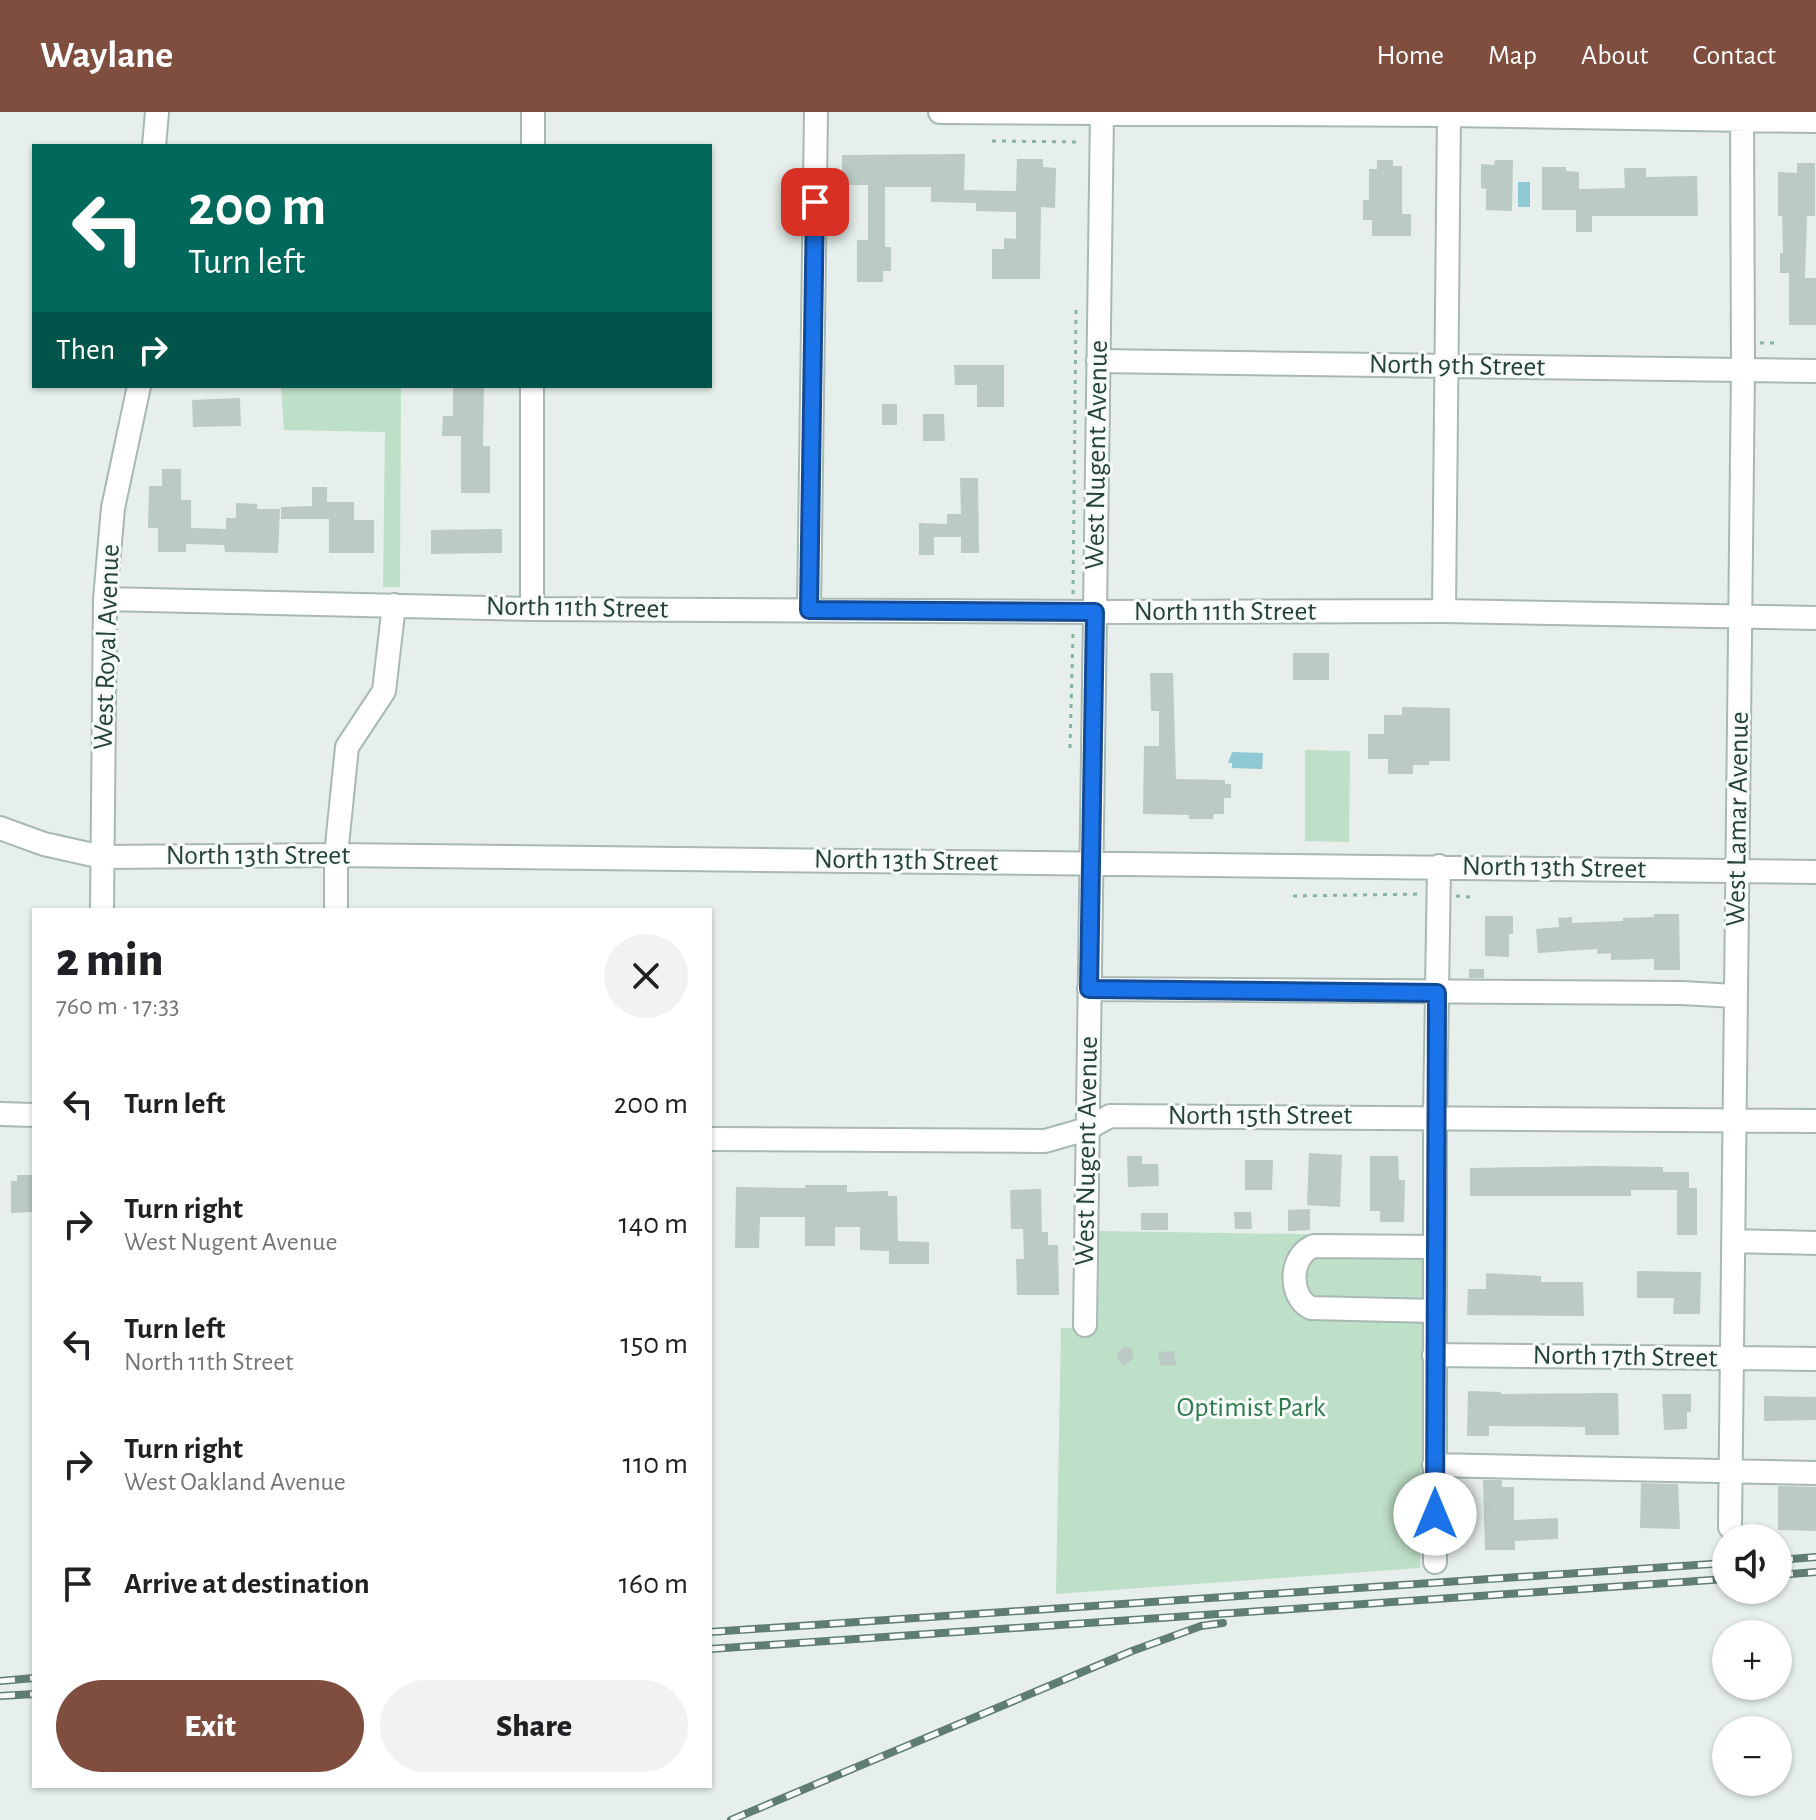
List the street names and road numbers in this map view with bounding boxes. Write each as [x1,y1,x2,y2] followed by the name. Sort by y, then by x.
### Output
[1081,340,1113,570] street label: West Nugent Avenue
[1369,350,1545,382] street label: North 9th Street
[89,544,125,750] street label: West Royal Avenue
[486,592,669,624] street label: North 11th Street
[1134,598,1316,626] street label: North 11th Street
[1722,711,1754,927] street label: West Lamar Avenue
[166,842,350,870] street label: North 13th Street
[814,845,998,877] street label: North 13th Street
[1462,852,1646,884] street label: North 13th Street
[1071,1036,1103,1266] street label: West Nugent Avenue
[1168,1102,1352,1130] street label: North 15th Street
[1533,1341,1718,1373] street label: North 17th Street

